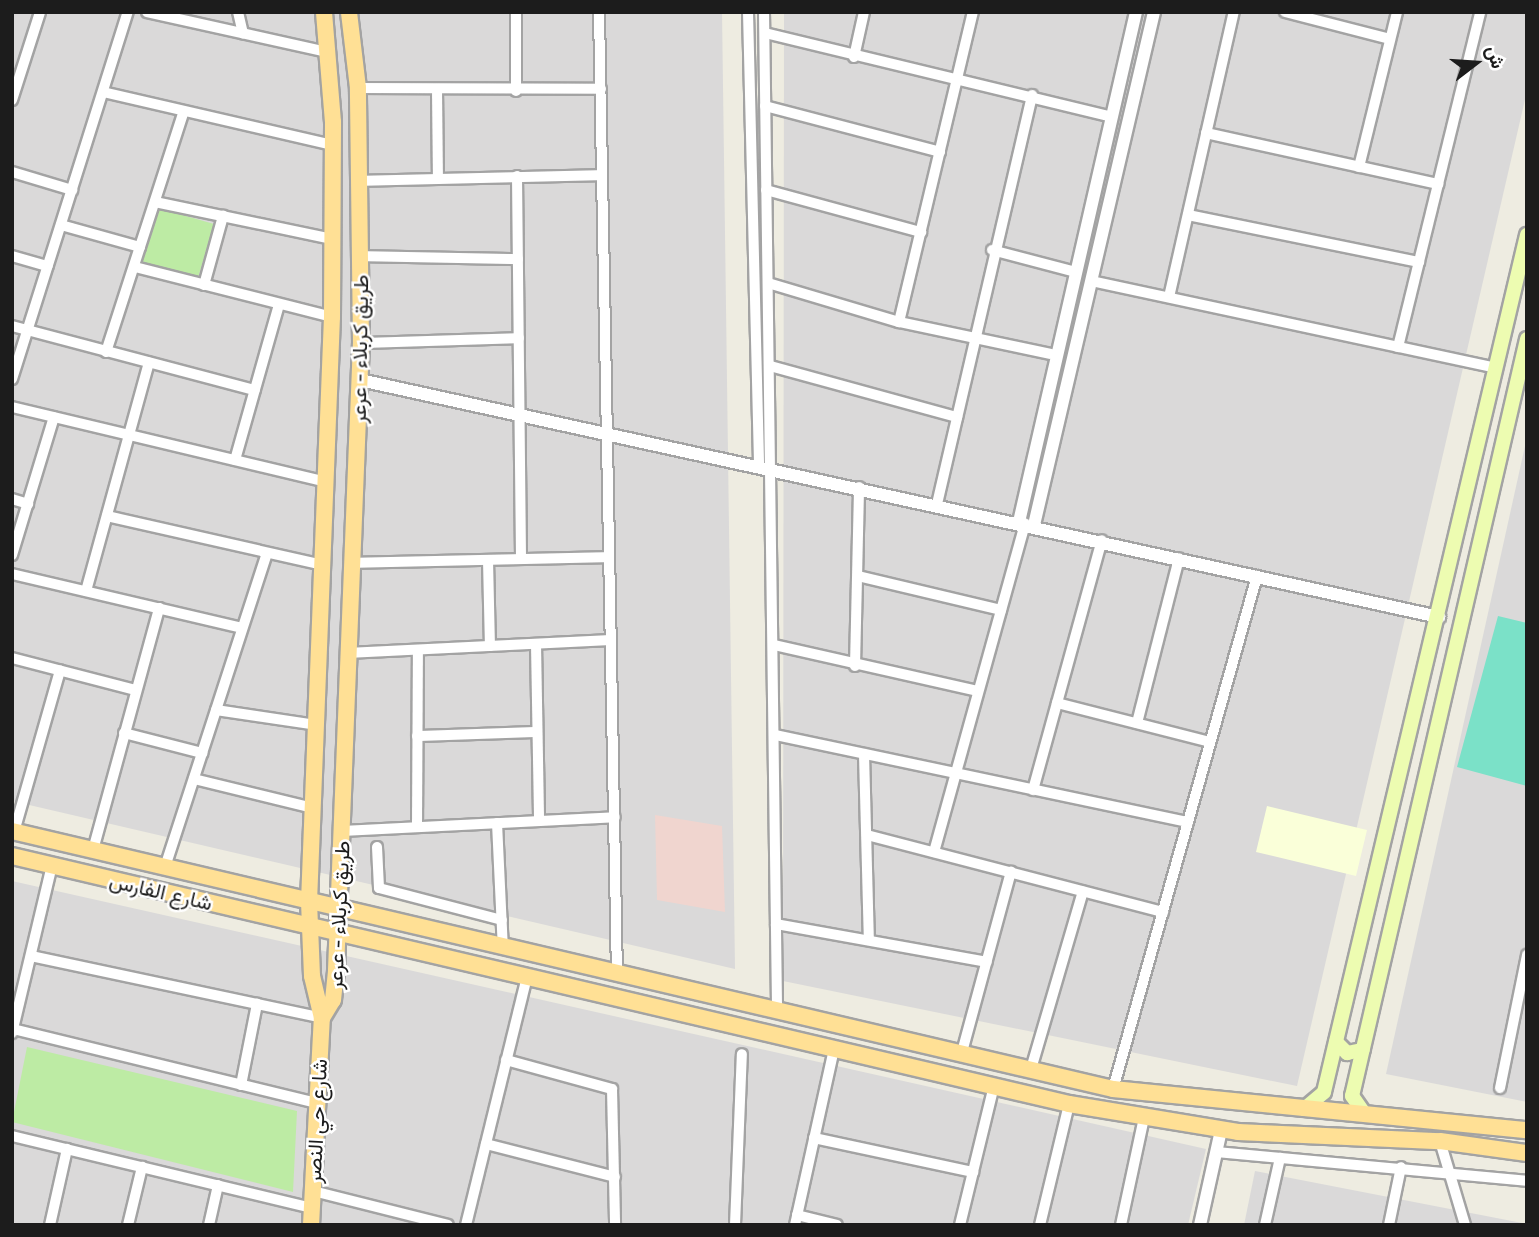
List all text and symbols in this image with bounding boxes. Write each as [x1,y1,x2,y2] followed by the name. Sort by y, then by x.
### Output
[1441,28,1511,98] north arrow
[1482,42,1511,71] text: ش
[345,274,373,424] street label: طريق كربلاء - عرعر
[322,840,354,990] street label: طريق كربلاء - عرعر
[107,867,215,915] street label: شارع الفارس
[300,1058,332,1184] street label: شارع حي النصر

